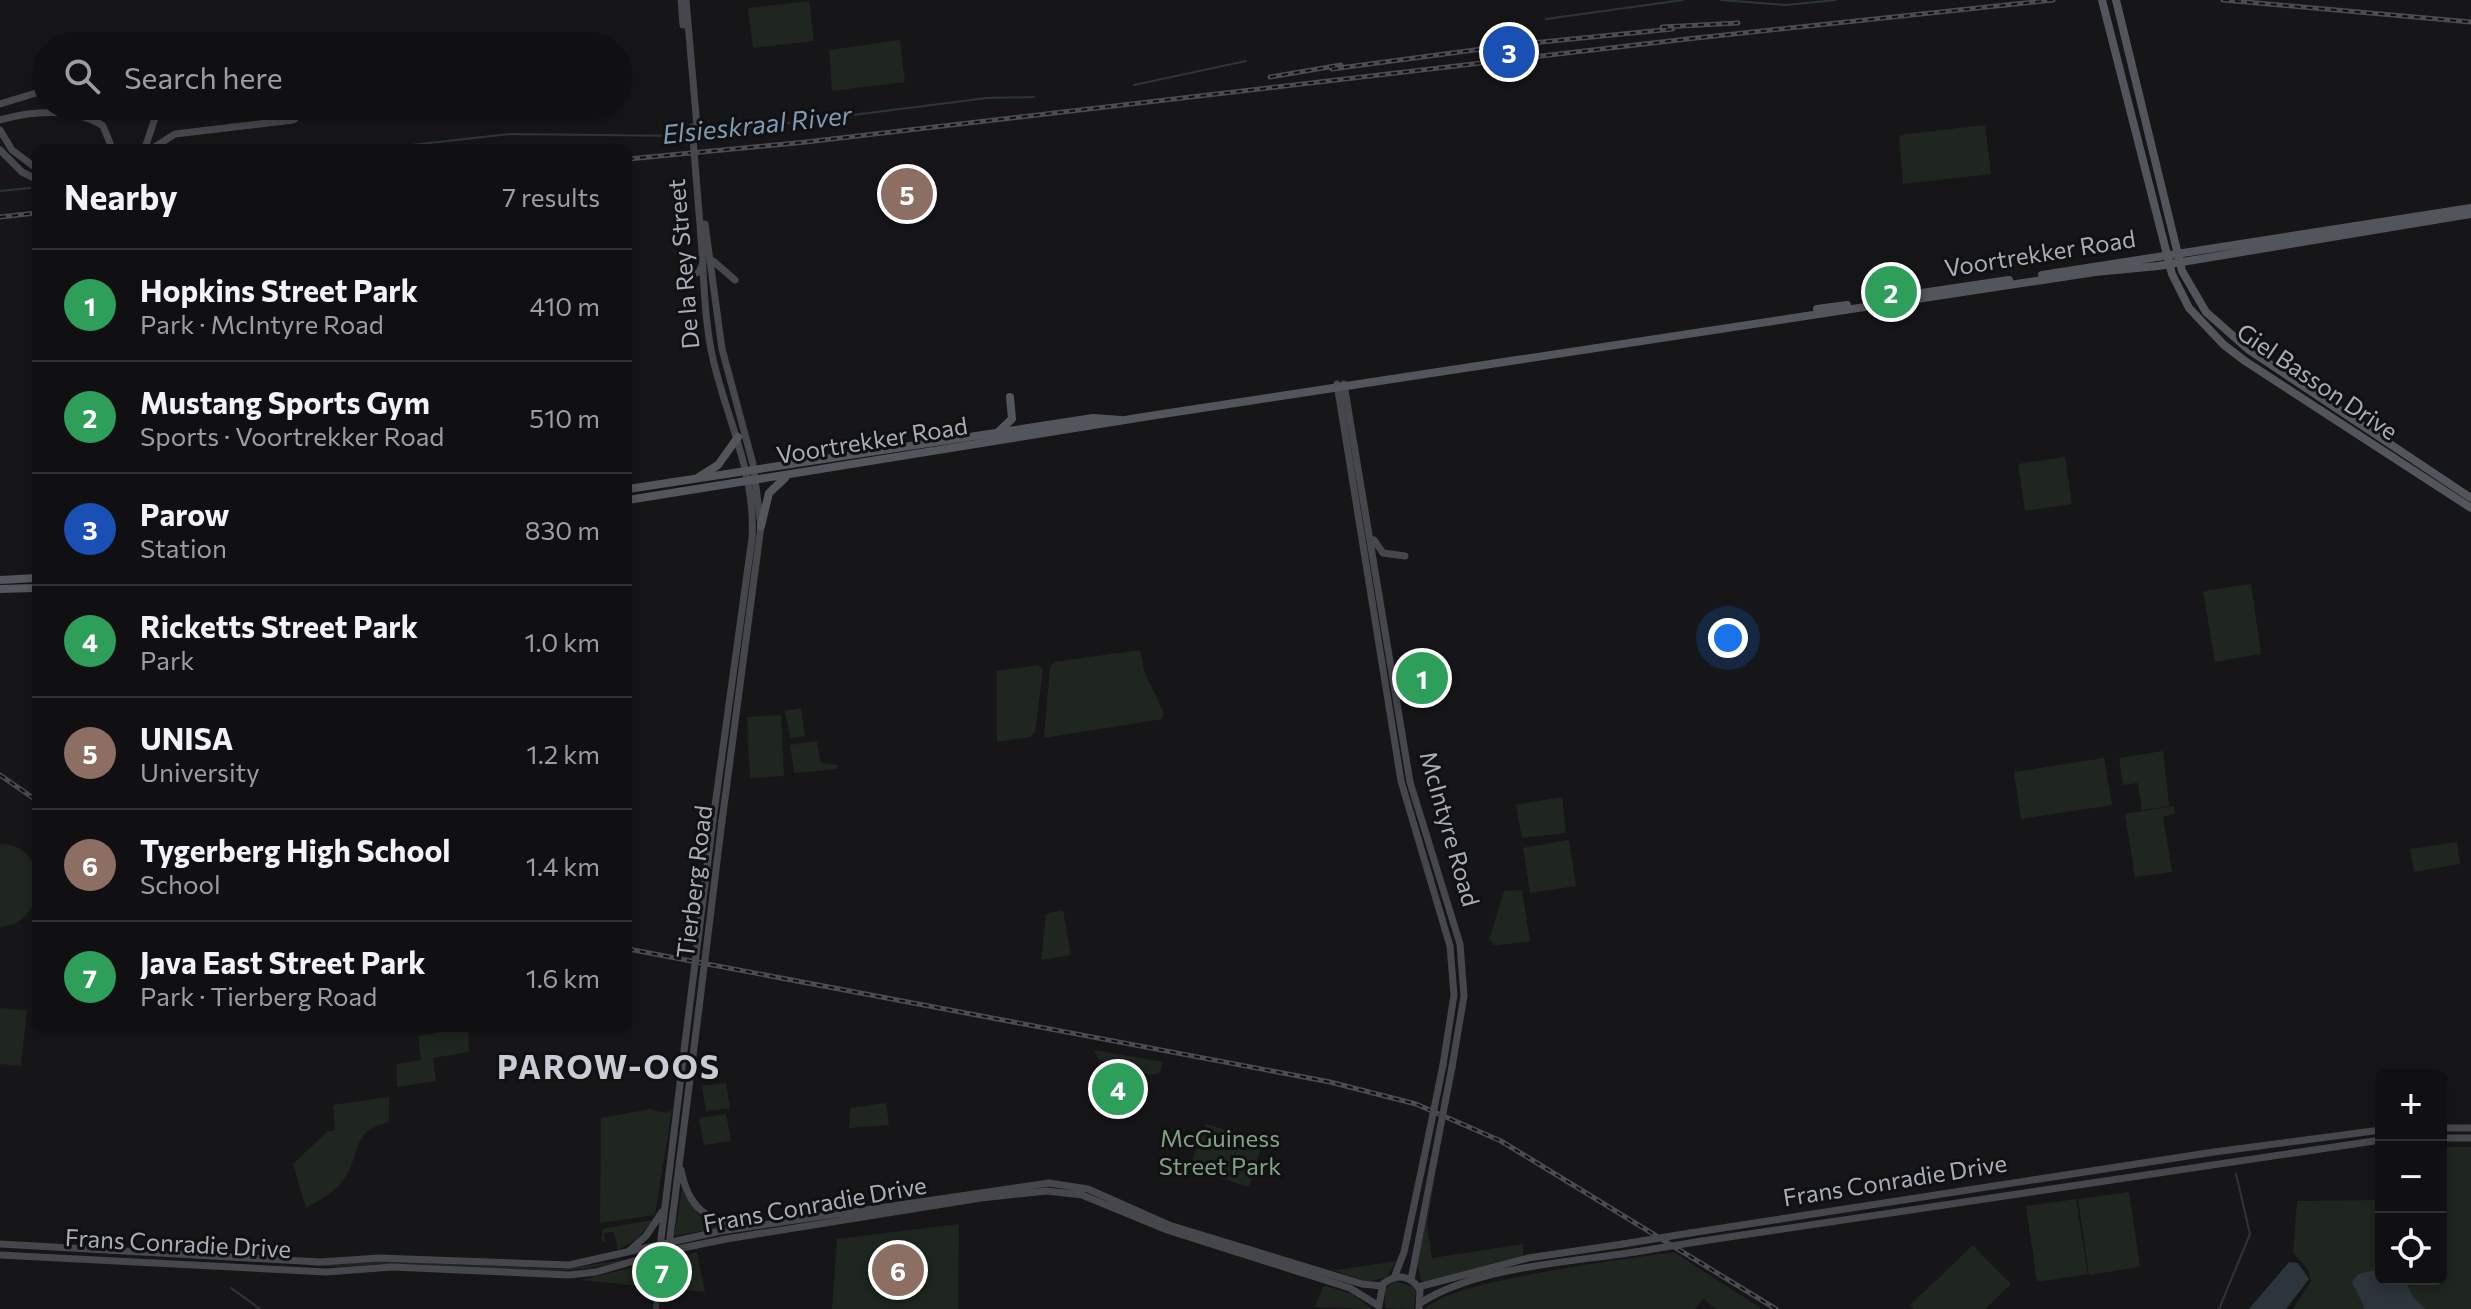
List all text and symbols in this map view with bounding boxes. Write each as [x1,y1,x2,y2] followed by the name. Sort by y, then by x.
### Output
[1483,22,1535,82] pin: 3
[32,32,632,120] search box
[60,54,104,98] icon: search
[124,58,283,95] text: Search here
[661,98,855,149] water label: Elsieskraal River
[881,164,933,224] pin: 5
[64,175,178,217] text: Nearby
[661,178,704,350] street label: De la Rey Street
[502,181,600,212] text: 7 results
[1942,223,2137,282] street label: Voortrekker Road
[1865,262,1917,322] pin: 2
[140,271,418,308] text: Hopkins Street Park
[84,290,96,321] text: 1
[529,290,600,321] text: 410 m
[140,308,384,339] text: Park · McIntyre Road
[2232,316,2404,445] street label: Giel Basson Drive
[140,383,430,420] text: Mustang Sports Gym
[83,402,97,433] text: 2
[529,402,600,433] text: 510 m
[774,410,969,469] street label: Voortrekker Road
[140,420,444,451] text: Sports · Voortrekker Road
[140,495,229,532] text: Parow
[82,514,98,545] text: 3
[525,514,600,545] text: 830 m
[140,532,227,563] text: Station
[140,607,418,644] text: Ricketts Street Park
[1708,618,1748,658] your location
[82,626,98,657] text: 4
[524,626,600,657] text: 1.0 km
[140,644,194,675] text: Park
[1396,648,1448,708] pin: 1
[140,719,233,756] text: UNISA
[82,738,98,769] text: 5
[527,738,600,769] text: 1.2 km
[1414,748,1486,909] street label: McIntyre Road
[140,756,260,787] text: University
[670,804,717,960] street label: Tierberg Road
[140,831,450,868] text: Tygerberg High School
[82,850,98,881] text: 6
[526,850,600,881] text: 1.4 km
[140,868,221,899] text: School
[140,943,426,980] text: Java East Street Park
[83,962,97,993] text: 7
[526,962,600,993] text: 1.6 km
[140,980,377,1011] text: Park · Tierberg Road
[497,1046,721,1086] district label: PAROW-OOS
[1092,1059,1144,1119] pin: 4
[2375,1069,2447,1285] map controls
[2375,1069,2447,1141] button: +
[1159,1123,1281,1180] park label: McGuiness Street Park
[2375,1141,2447,1213] button: −
[1781,1147,2009,1212] street label: Frans Conradie Drive
[701,1170,929,1237] street label: Frans Conradie Drive
[2375,1213,2447,1285] button: locate
[64,1222,292,1263] street label: Frans Conradie Drive
[872,1240,924,1300] pin: 6
[636,1242,688,1302] pin: 7

